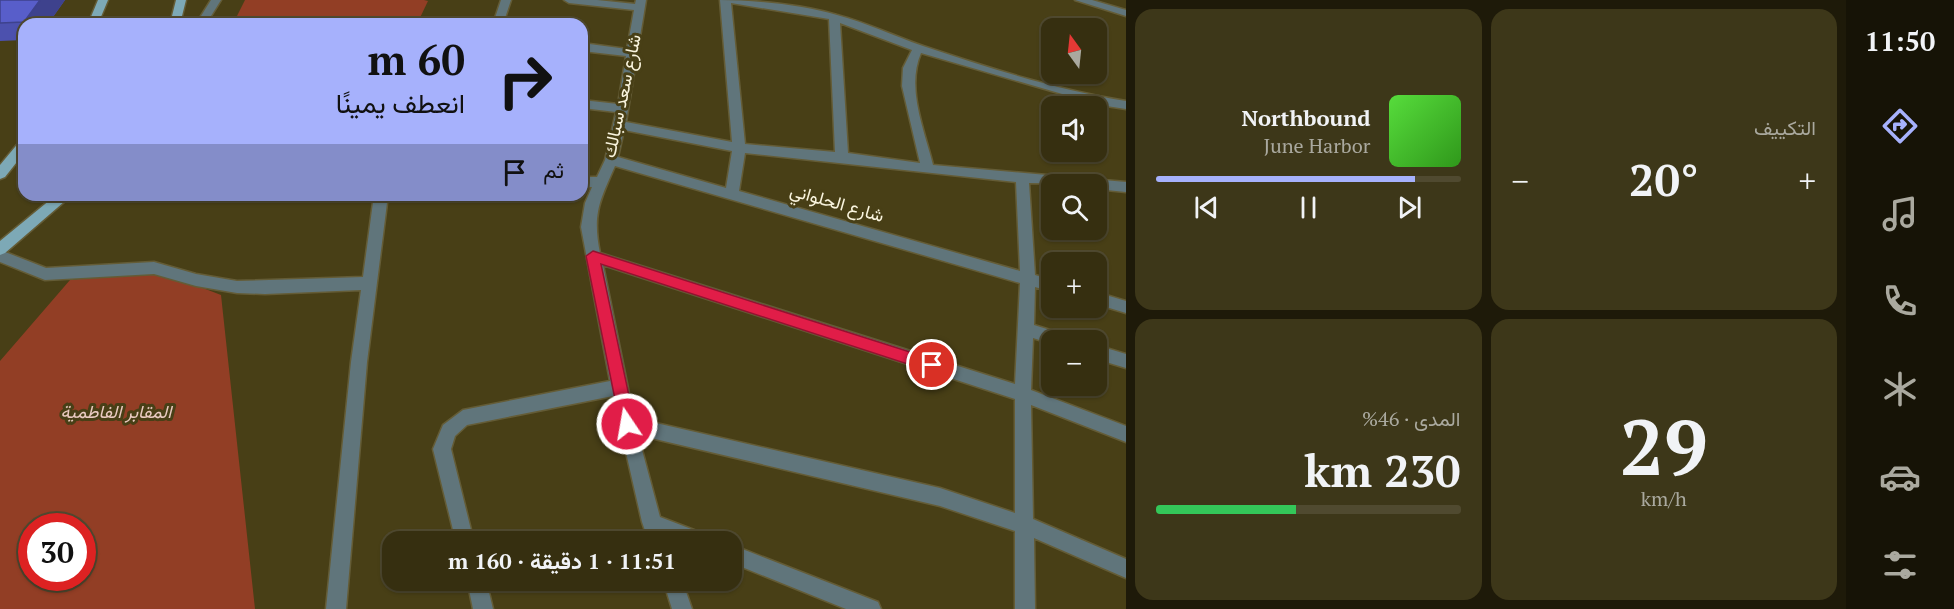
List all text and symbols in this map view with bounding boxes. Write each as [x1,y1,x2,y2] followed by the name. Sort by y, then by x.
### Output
[1041,18,1107,84] north arrow
[1041,18,1107,396] map controls
[1865,23,1935,59] text: 11:50
[367,31,465,87] text: 60 m
[596,32,647,160] street label: شارع سعد سبالك
[486,42,564,120] icon: right
[336,85,465,121] text: انعطف يمينًا
[1041,96,1107,162] button: sound
[1241,103,1371,132] text: Northbound
[1879,105,1921,147] icon: directions
[1754,114,1816,141] text: التكييف
[1263,132,1371,159] text: June Harbor
[1629,149,1698,209] text: 20°
[543,155,564,184] text: ثم
[498,156,531,189] icon: arrive
[1512,159,1529,202] text: −
[1798,159,1816,202] text: +
[1041,174,1107,240] button: search
[786,177,887,231] street label: شارع الحلواني
[1190,191,1223,224] icon: previous
[1292,191,1325,224] icon: pause
[1393,191,1426,224] icon: next
[1879,193,1921,235] icon: music
[1041,252,1107,318] button: +
[1879,280,1921,322] icon: phone
[1041,330,1107,396] button: −
[906,339,957,390] pin
[915,348,948,381] icon: arrive
[1879,368,1921,410] icon: climate
[595,392,659,456] position arrow
[1620,394,1708,497] text: 29
[61,399,173,423] park label: المقابر الفاطمية
[1362,405,1461,432] text: المدى · 46%
[1304,440,1461,500] text: 230 km
[1879,456,1921,498] icon: car
[1641,485,1687,512] text: km/h
[18,513,96,591] speed limit sign: 30
[1879,544,1921,586] icon: filters
[448,546,676,575] text: 11:51 · 1 دقيقة · 160 m

